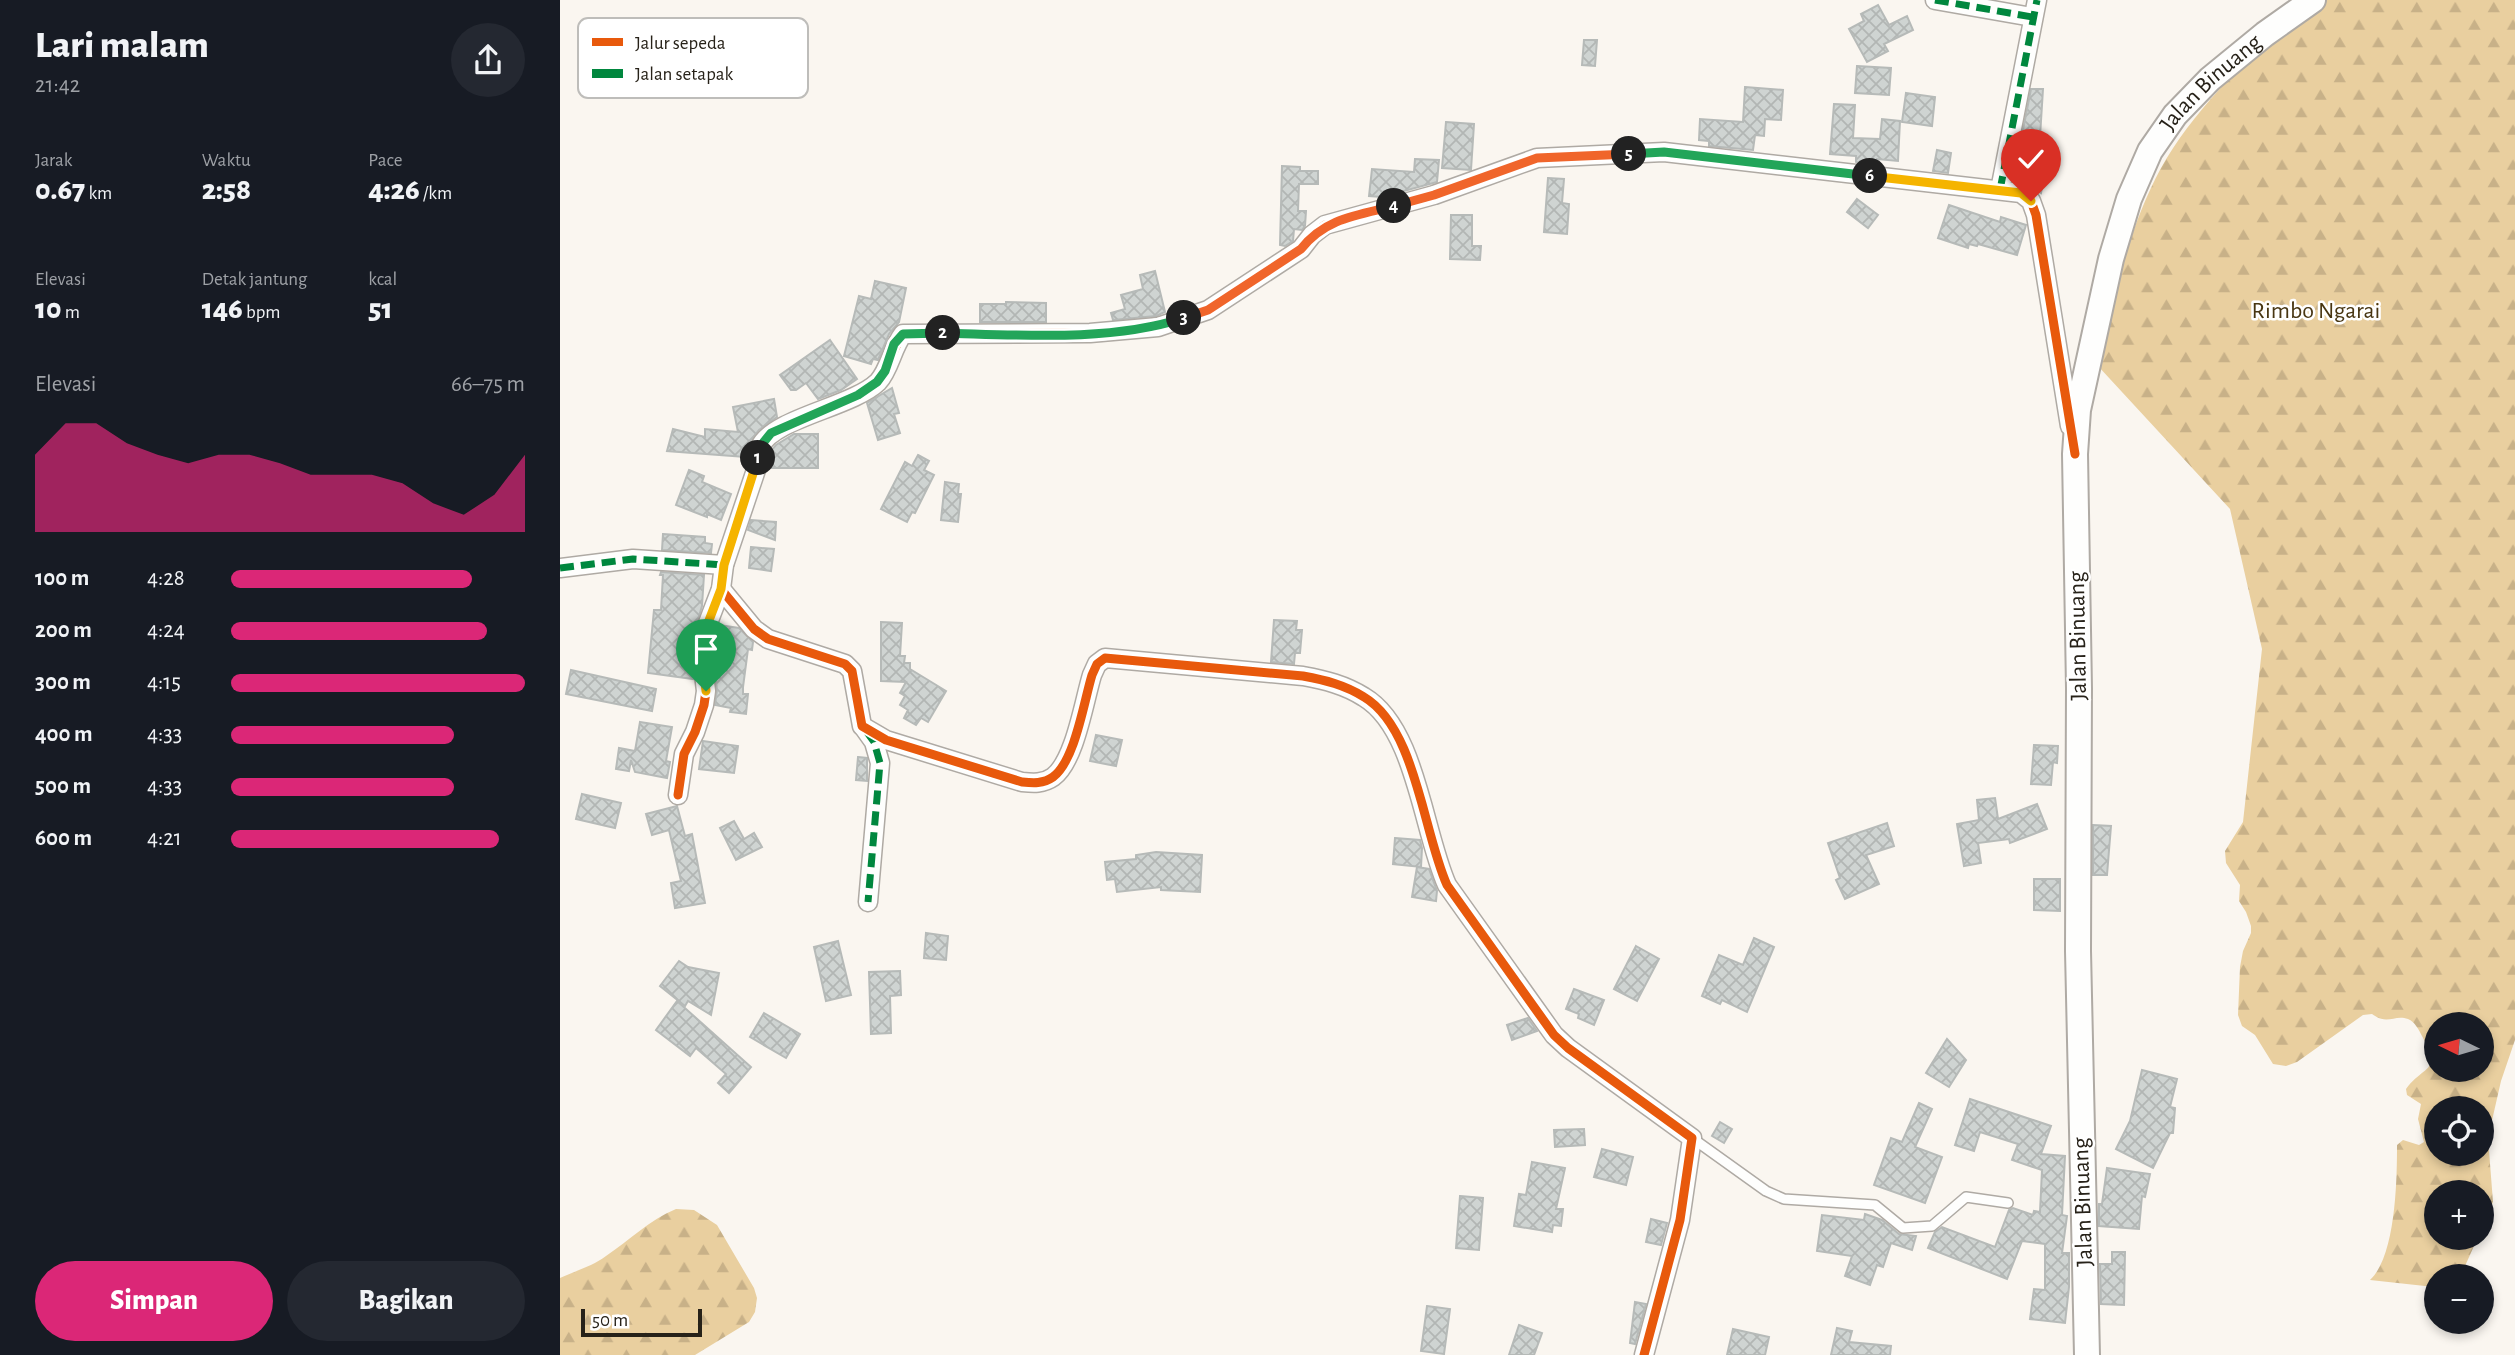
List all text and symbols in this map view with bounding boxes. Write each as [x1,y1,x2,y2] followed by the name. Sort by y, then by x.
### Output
[578,18,808,98] legend
[451,23,525,97] button: share
[35,27,209,65] text: Lari malam
[2156,30,2266,135] street label: Jalan Binuang
[635,34,726,53] text: Jalur sepeda
[635,65,734,84] text: Jalan setapak
[35,74,80,97] text: 21:42
[2001,129,2061,201] pin
[1612,136,1646,172] pin: 5
[2012,140,2050,178] icon: check
[1624,144,1633,163] text: 5
[35,151,73,170] text: Jarak
[202,151,251,170] text: Waktu
[368,151,403,170] text: Pace
[1852,158,1888,194] pin: 6
[1865,166,1874,185] text: 6
[35,175,85,205] text: 0.67
[202,175,251,205] text: 2:58
[368,175,420,205] text: 4:26
[85,184,112,203] text: km
[420,184,452,203] text: /km
[1376,188,1412,224] pin: 4
[1389,196,1398,215] text: 4
[35,270,86,289] text: Elevasi
[202,270,307,289] text: Detak jantung
[368,270,397,289] text: kcal
[35,294,62,324] text: 10
[202,294,243,324] text: 146
[368,294,393,324] text: 51
[2252,299,2380,323] park label: Rimbo Ngarai
[1166,300,1202,336] pin: 3
[62,303,80,322] text: m
[243,303,280,322] text: bpm
[1179,308,1188,327] text: 3
[926,316,960,350] pin: 2
[938,323,947,342] text: 2
[35,373,96,396] text: Elevasi
[451,373,525,396] text: 66–75 m
[740,440,776,476] pin: 1
[754,448,761,467] text: 1
[35,567,89,590] text: 100 m
[147,567,185,590] text: 4:28
[2065,571,2091,701] street label: Jalan Binuang
[35,619,92,642] text: 200 m
[147,619,185,642] text: 4:24
[676,619,736,691] pin
[687,630,725,668] icon: arrive
[35,671,91,694] text: 300 m
[147,671,181,694] text: 4:15
[35,723,93,746] text: 400 m
[147,723,182,746] text: 4:33
[35,775,91,798] text: 500 m
[147,775,182,798] text: 4:33
[35,827,92,850] text: 600 m
[147,827,182,850] text: 4:21
[2424,1012,2494,1082] north arrow
[2424,1012,2494,1334] map controls
[2424,1096,2494,1166] button: locate
[2069,1137,2097,1267] street label: Jalan Binuang
[2424,1180,2494,1250] button: +
[35,1261,273,1341] button: Simpan
[287,1261,525,1341] button: Bagikan
[2424,1264,2494,1334] button: −
[581,1306,702,1338] scale bar
[592,1311,628,1330] text: 50 m

